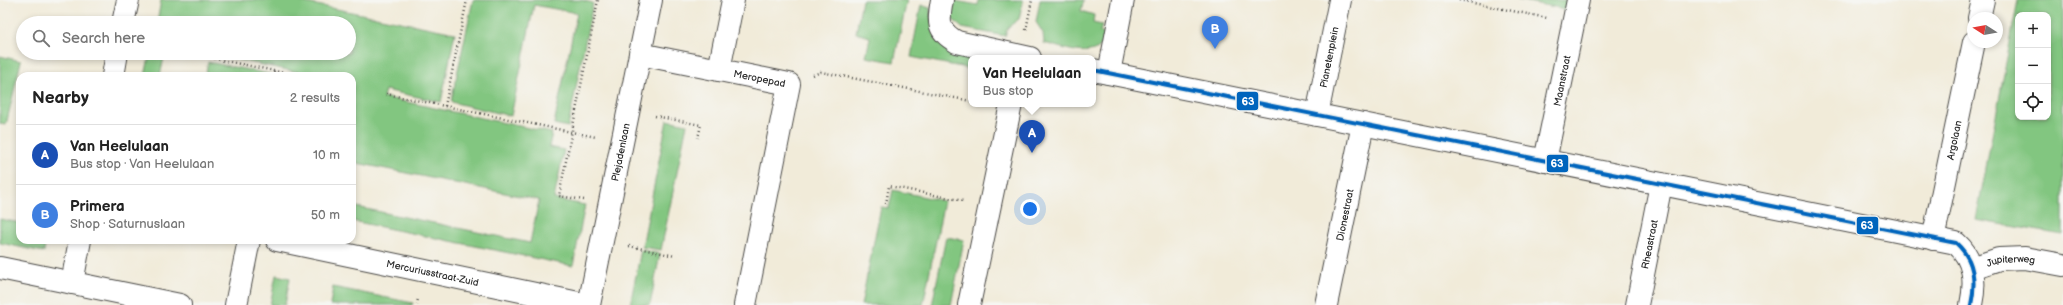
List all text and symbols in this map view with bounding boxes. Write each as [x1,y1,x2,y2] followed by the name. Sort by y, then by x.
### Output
[1967,12,2003,48] north arrow
[2015,12,2051,120] map controls
[2015,12,2051,48] button: +
[16,16,356,60] search box
[1202,16,1228,49] pin: B
[1318,25,1342,89] street label: Planetenplein
[30,27,52,49] icon: search
[62,29,145,48] text: Search here
[2015,48,2051,84] button: −
[1551,54,1573,107] street label: Maanstraat
[968,55,1096,107] popup
[983,64,1082,83] text: Van Heelulaan
[732,68,787,90] street label: Meropepad
[983,83,1034,99] text: Bus stop
[2015,84,2051,120] button: locate
[32,88,89,108] text: Nearby
[290,90,340,106] text: 2 results
[1236,91,1259,111] line badge: 63
[1241,95,1255,108] text: 63
[1945,119,1965,161] street label: Argolaan
[1019,120,1045,153] pin: A
[609,122,633,182] street label: Plejadenlaan
[70,137,169,156] text: Van Heelulaan
[41,147,49,163] text: A
[313,147,340,163] text: 10 m
[1546,154,1569,173] line badge: 63
[70,156,214,172] text: Bus stop · Van Heelulaan
[1550,157,1564,170] text: 63
[1334,188,1357,242] street label: Dionestraat
[70,197,125,216] text: Primera
[1020,199,1040,219] your location
[40,207,50,223] text: B
[311,207,340,223] text: 50 m
[70,216,185,232] text: Shop · Saturnuslaan
[1856,216,1879,235] line badge: 63
[1639,219,1661,270] street label: Rheastraat
[1860,219,1874,232] text: 63
[1985,253,2036,270] street label: Jupiterweg
[385,258,480,289] street label: Mercuriusstraat-Zuid

